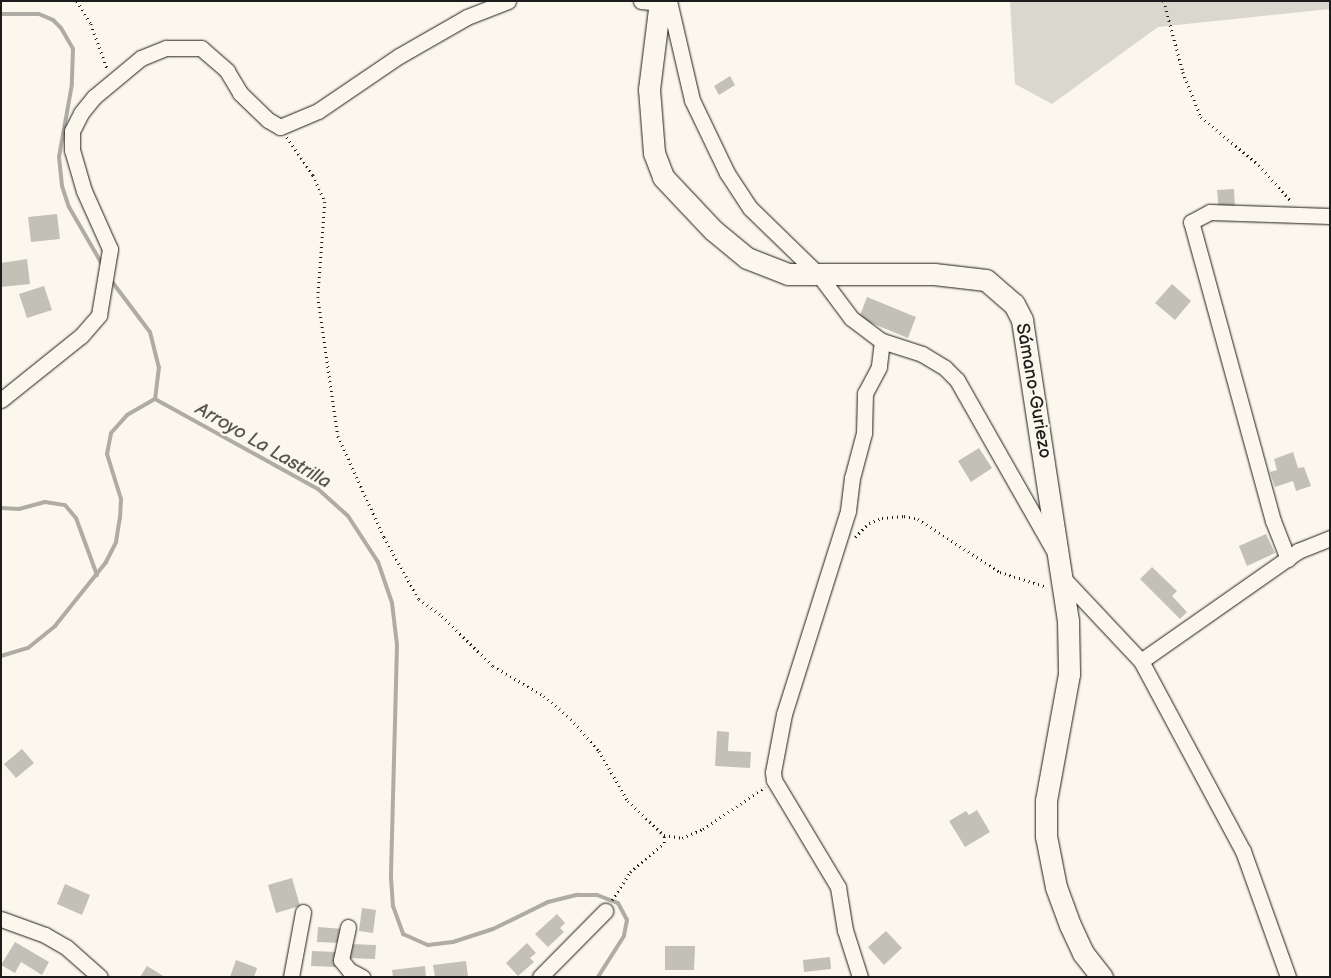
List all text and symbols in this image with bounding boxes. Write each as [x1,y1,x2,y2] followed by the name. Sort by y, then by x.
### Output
[1011,322,1055,460] street label: Sámano-Guriezo
[191,398,335,494] water label: Arroyo La Lastrilla

